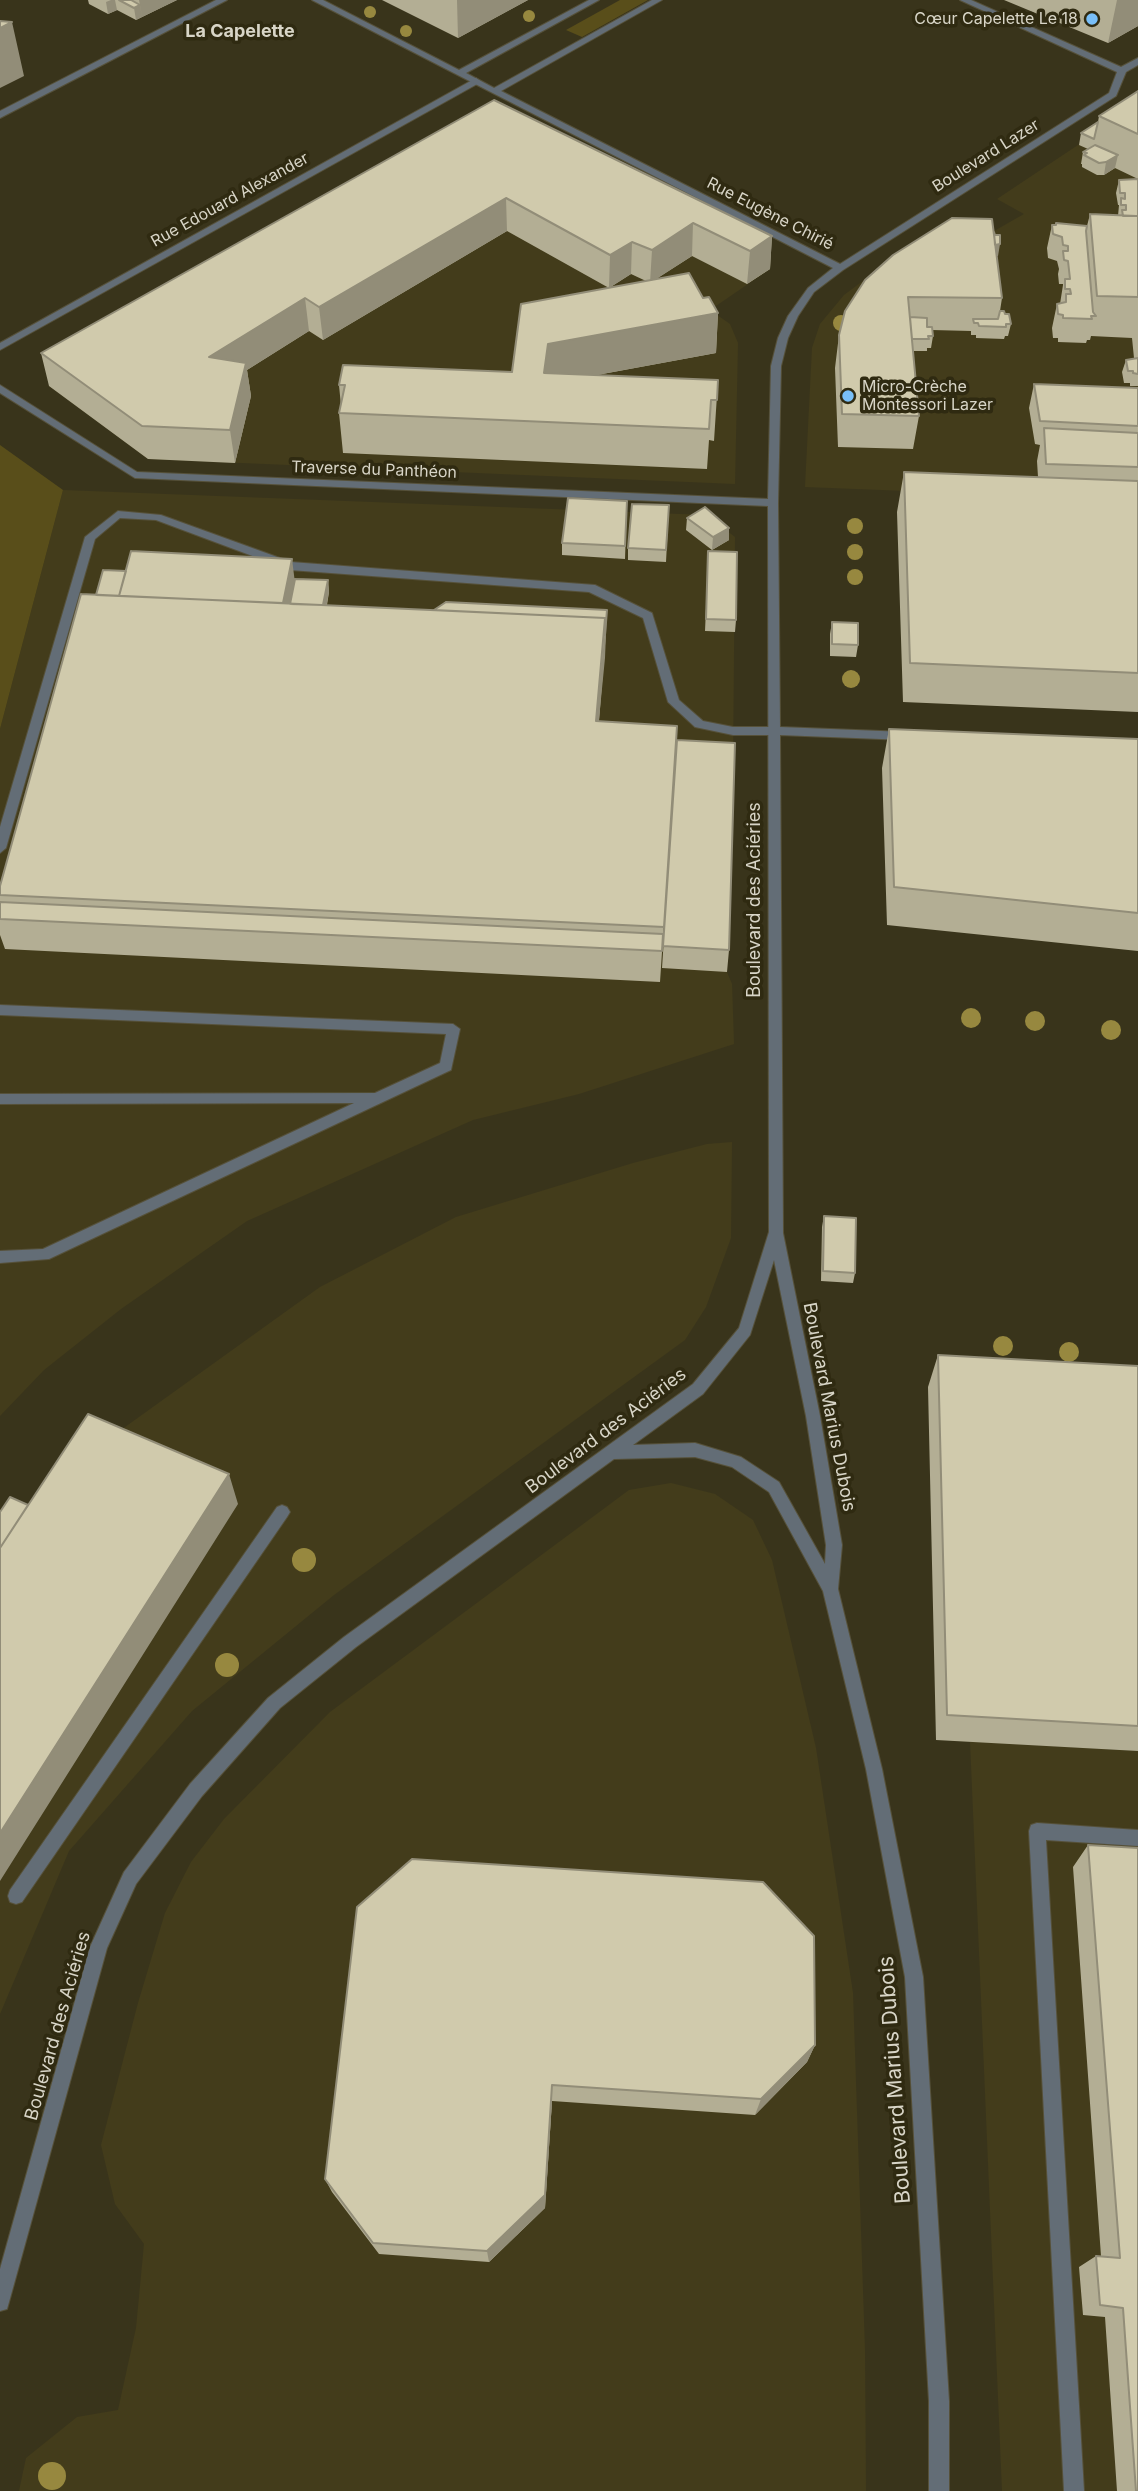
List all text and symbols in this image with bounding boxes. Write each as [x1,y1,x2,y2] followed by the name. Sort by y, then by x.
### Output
[914,9,1078,29] place label: Cœur Capelette Le 18
[1084,11,1100,27] marker: Cœur Capelette Le 18
[185,21,295,43] district label: La Capelette
[929,115,1043,197] street label: Boulevard Lazer
[148,149,312,251] street label: Rue Edouard Alexander
[703,174,837,254] street label: Rue Eugène Chirié
[862,377,993,415] place label: Micro-Crèche Montessori Lazer
[840,388,856,404] marker: Micro-Crèche Montessori Lazer
[291,458,457,482] street label: Traverse du Panthéon
[744,802,766,998] street label: Boulevard des Aciéries
[798,1301,860,1513] street label: Boulevard Marius Dubois
[521,1364,691,1498] street label: Boulevard des Aciéries
[21,1929,95,2123] street label: Boulevard des Aciéries
[874,1955,916,2205] street label: Boulevard Marius Dubois

